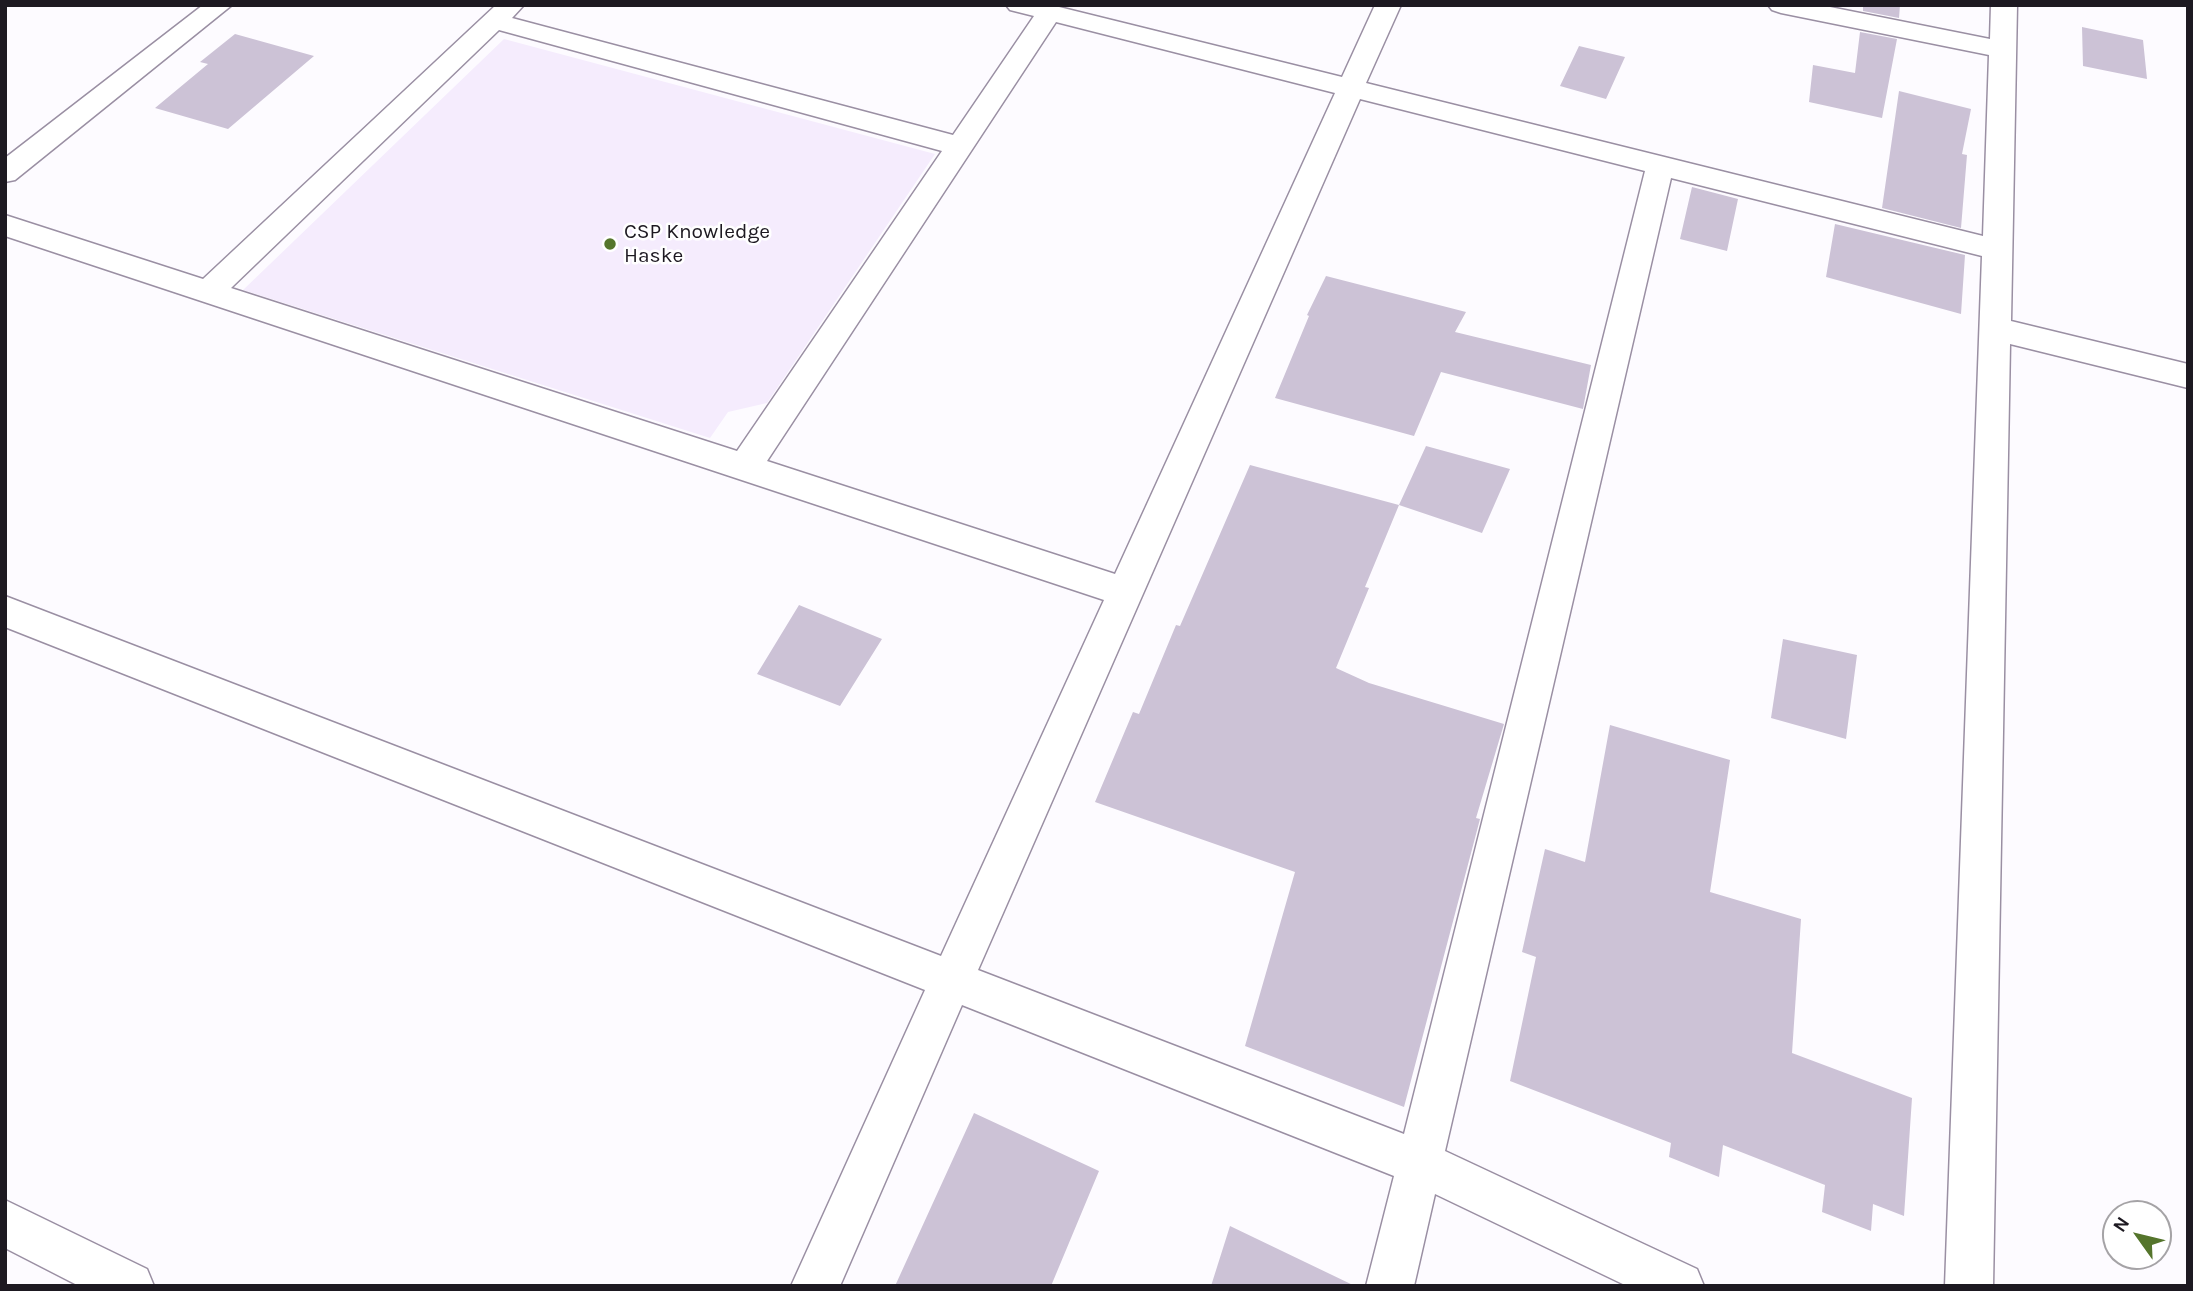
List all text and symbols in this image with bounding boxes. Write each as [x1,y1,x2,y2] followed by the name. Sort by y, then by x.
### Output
[624,219,770,269] place label: CSP Knowledge Haske
[602,236,618,252] marker: CSP Knowledge Haske
[2102,1200,2172,1270] north arrow
[2108,1213,2134,1236] text: N

